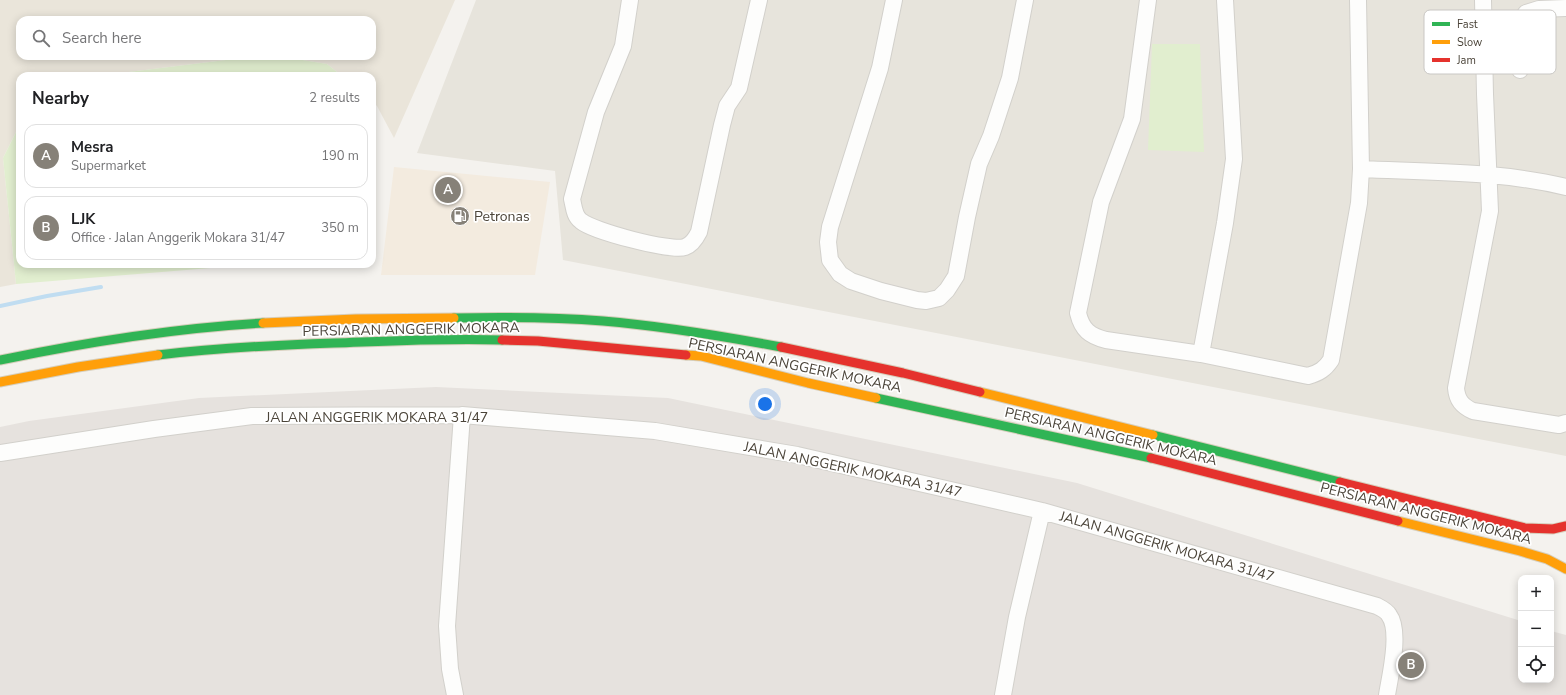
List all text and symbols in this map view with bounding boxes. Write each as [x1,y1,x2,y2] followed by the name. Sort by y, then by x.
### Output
[1424,10,1556,74] legend
[16,16,376,60] search box
[1457,17,1478,32] text: Fast
[30,27,52,49] icon: search
[62,28,142,48] text: Search here
[1457,35,1482,50] text: Slow
[1456,53,1476,68] text: Jam
[32,87,89,110] text: Nearby
[309,89,360,107] text: 2 results
[71,137,113,157] text: Mesra
[41,147,51,165] text: A
[321,147,359,165] text: 190 m
[71,157,146,175] text: Supermarket
[435,175,461,205] pin: A
[449,205,471,227] fuel station icon: Petronas
[474,207,530,226] place label: Petronas
[71,209,95,229] text: LJK
[42,219,50,237] text: B
[321,219,359,237] text: 350 m
[71,229,285,247] text: Office · Jalan Anggerik Mokara 31/47
[302,318,520,341] street label: PERSIARAN ANGGERIK MOKARA
[687,334,903,397] street label: PERSIARAN ANGGERIK MOKARA
[755,394,775,414] your location
[1003,403,1219,470] street label: PERSIARAN ANGGERIK MOKARA
[265,408,488,427] street label: JALAN ANGGERIK MOKARA 31/47
[741,437,964,502] street label: JALAN ANGGERIK MOKARA 31/47
[1318,478,1534,549] street label: PERSIARAN ANGGERIK MOKARA
[1056,506,1276,586] street label: JALAN ANGGERIK MOKARA 31/47
[1518,575,1554,683] map controls
[1518,575,1554,611] button: +
[1518,611,1554,647] button: −
[1518,647,1554,683] button: locate
[1398,650,1424,680] pin: B

